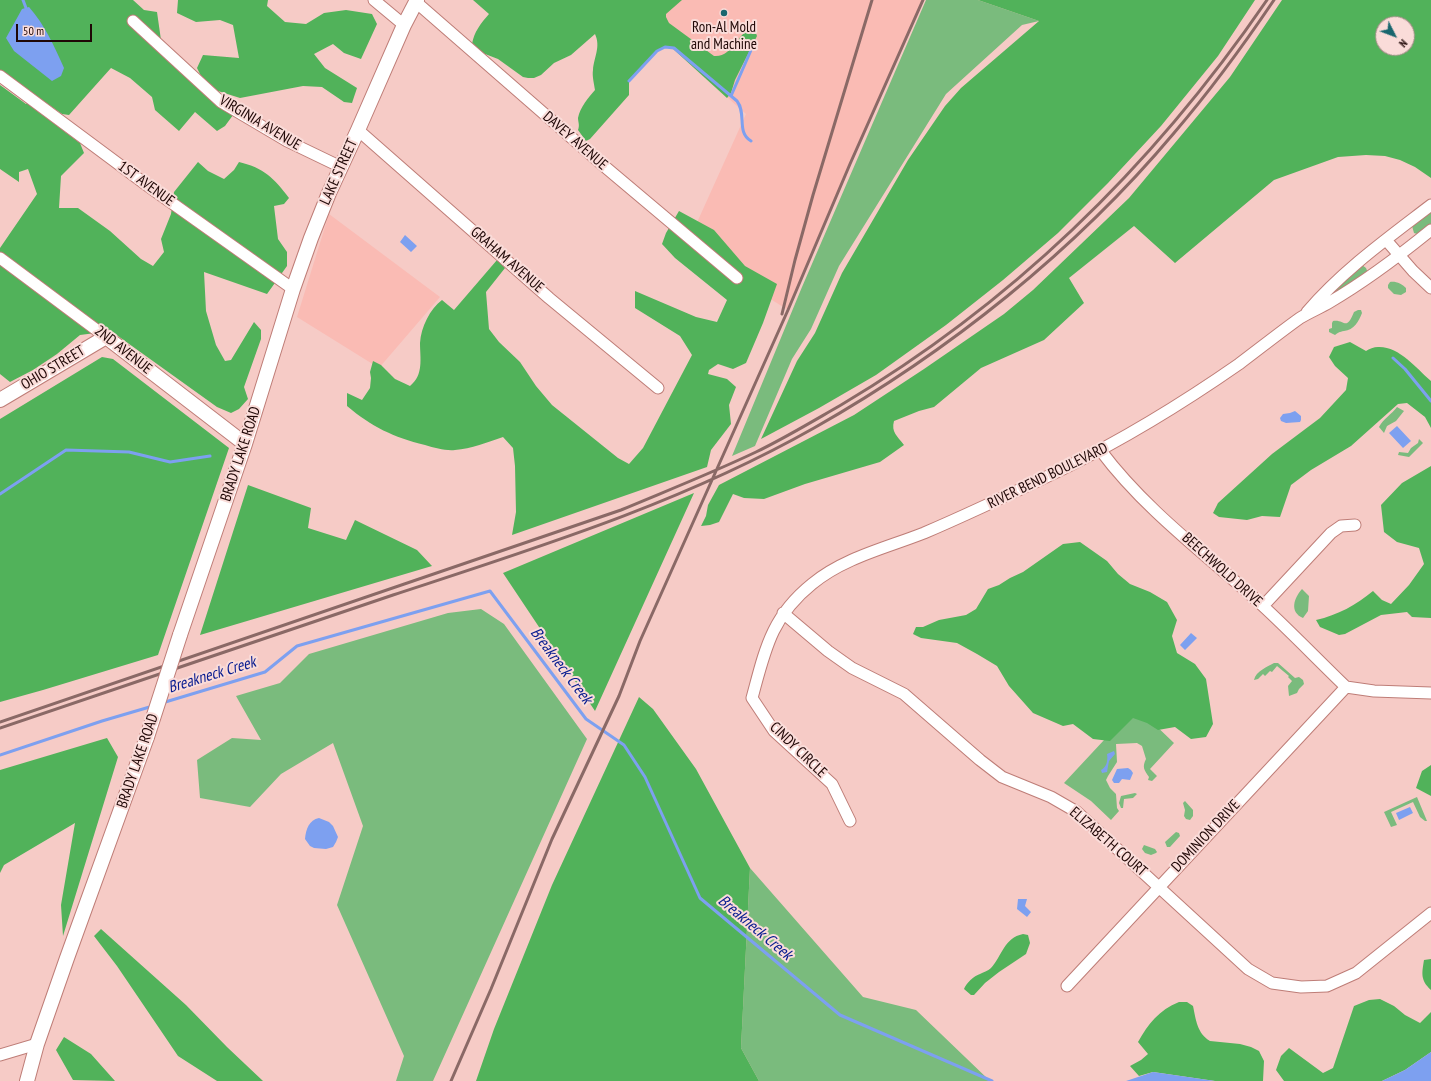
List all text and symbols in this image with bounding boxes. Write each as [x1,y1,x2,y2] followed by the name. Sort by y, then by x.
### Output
[719,8,729,18] marker: Ron-Al Mold and Machine
[18,16,94,42] scale bar
[1375,16,1415,56] north arrow
[691,19,757,54] place label: Ron-Al Mold and Machine
[23,23,44,38] text: 50 m
[1396,36,1410,50] text: N
[216,92,304,154] street label: VIRGINIA AVENUE
[539,108,611,174] street label: DAVEY AVENUE
[316,136,362,208] street label: LAKE STREET
[114,158,178,210] street label: 1ST AVENUE
[467,223,547,297] street label: GRAHAM AVENUE
[91,322,155,378] street label: 2ND AVENUE
[18,342,88,394] street label: OHIO STREET
[217,404,265,504] street label: BRADY LAKE ROAD
[985,439,1111,513] street label: RIVER BEND BOULEVARD
[1178,529,1266,611] street label: BEECHWOLD DRIVE
[526,624,596,708] water label: Breakneck Creek
[166,653,258,697] water label: Breakneck Creek
[113,712,163,810] street label: BRADY LAKE ROAD
[766,718,830,782] street label: CINDY CIRCLE
[1168,796,1244,876] street label: DOMINION DRIVE
[1066,803,1150,881] street label: ELIZABETH COURT
[714,891,796,965] water label: Breakneck Creek

